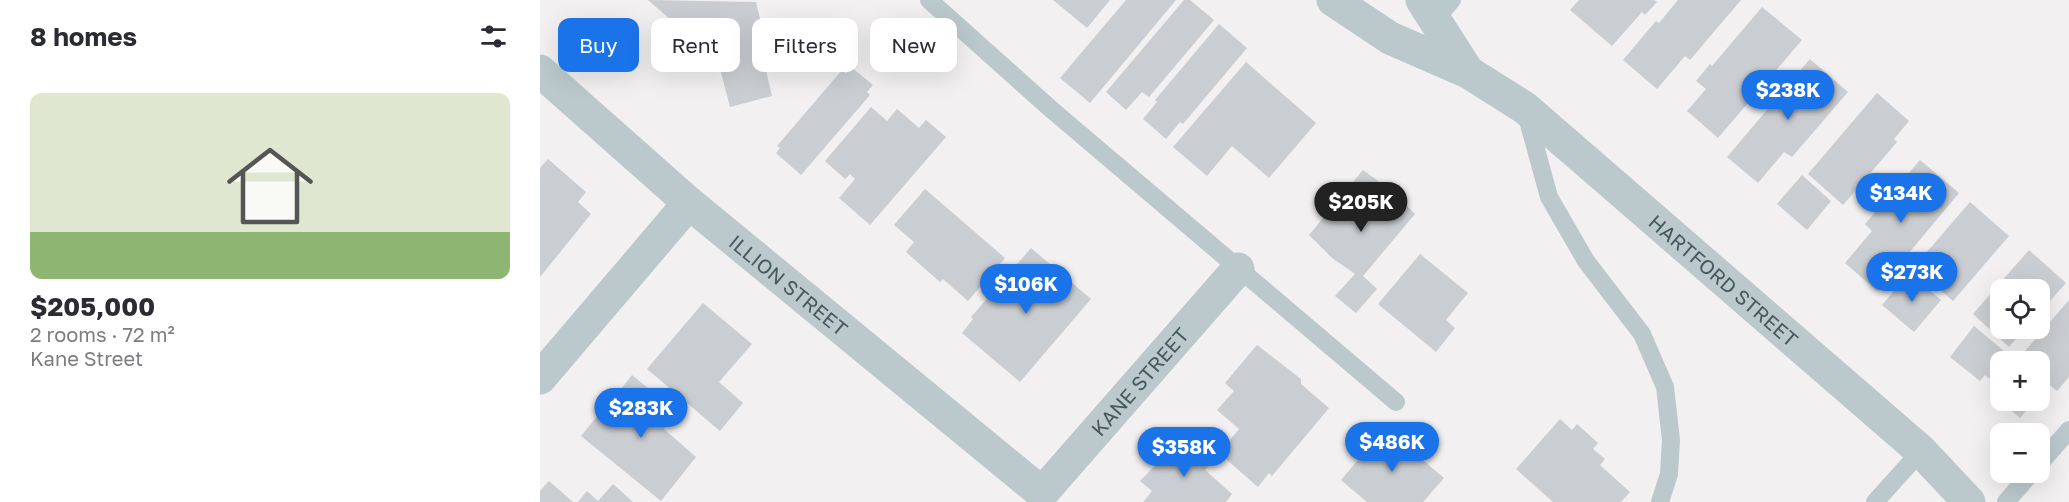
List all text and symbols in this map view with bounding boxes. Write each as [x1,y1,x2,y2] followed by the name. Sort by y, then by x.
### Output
[558,18,639,72] chip: Buy
[651,18,740,72] chip: Rent
[752,18,858,72] chip: Filters
[870,18,957,72] chip: New
[477,20,510,53] icon: filters
[30,21,137,52] text: 8 homes
[1746,70,1830,121] pin: $238K
[1755,77,1821,101] text: $238K
[216,132,324,240] icon: home
[1859,173,1943,224] pin: $134K
[1870,180,1932,204] text: $134K
[1319,182,1403,233] pin: $205K
[1328,189,1394,213] text: $205K
[1644,209,1803,351] street label: HARTFORD STREET
[725,229,853,340] street label: ILLION STREET
[1870,252,1954,303] pin: $273K
[1880,259,1944,283] text: $273K
[984,264,1068,315] pin: $106K
[994,271,1058,295] text: $106K
[1990,279,2050,483] map controls
[1990,279,2050,339] button: locate
[30,291,155,322] text: $205,000
[30,322,175,346] text: 2 rooms · 72 m²
[1086,323,1193,440] street label: KANE STREET
[30,346,143,370] text: Kane Street
[1990,351,2050,411] button: +
[599,388,683,439] pin: $283K
[608,395,674,419] text: $283K
[1350,422,1434,473] pin: $486K
[1990,423,2050,483] button: −
[1142,427,1226,478] pin: $358K
[1359,429,1425,453] text: $486K
[1151,434,1217,458] text: $358K

